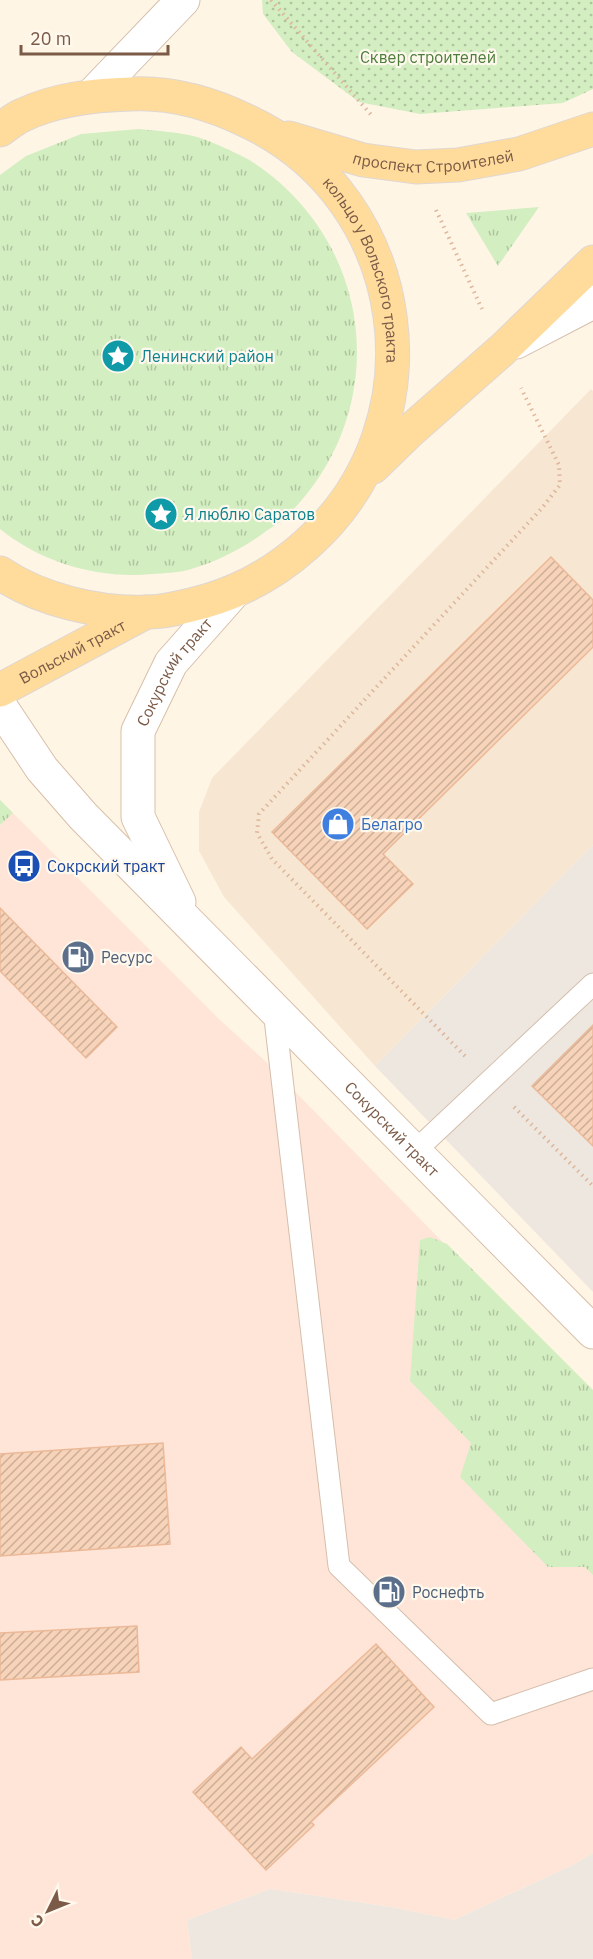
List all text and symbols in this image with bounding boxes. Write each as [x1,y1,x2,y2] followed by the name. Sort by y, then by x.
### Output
[21,18,168,56] scale bar
[30,27,72,50] text: 20 m
[360,47,496,67] park label: Cквер cтроителей
[350,145,515,177] street label: проспект Строителей
[319,172,403,364] street label: кольцо у Вольского тракта
[100,338,136,374] place icon: Ленинский район
[141,346,274,366] place label: Ленинский район
[143,496,179,532] place icon: Я люблю Саратов
[184,504,315,524] place label: Я люблю Саратов
[132,613,217,730] street label: Сокурский тракт
[16,615,129,688] street label: Вольский тракт
[320,806,356,842] shop icon: Белагро
[361,814,423,834] place label: Белагро
[6,848,42,884] bus stop icon: Сокрский тракт
[47,856,166,876] place label: Сокрский тракт
[60,939,96,975] fuel station icon: Ресурс
[101,947,152,967] place label: Ресурс
[341,1077,444,1181] street label: Сокурский тракт
[371,1574,407,1610] fuel station icon: Роснефть
[412,1582,484,1602] place label: Роснефть
[18,1881,78,1941] north arrow
[26,1911,48,1932] text: С

